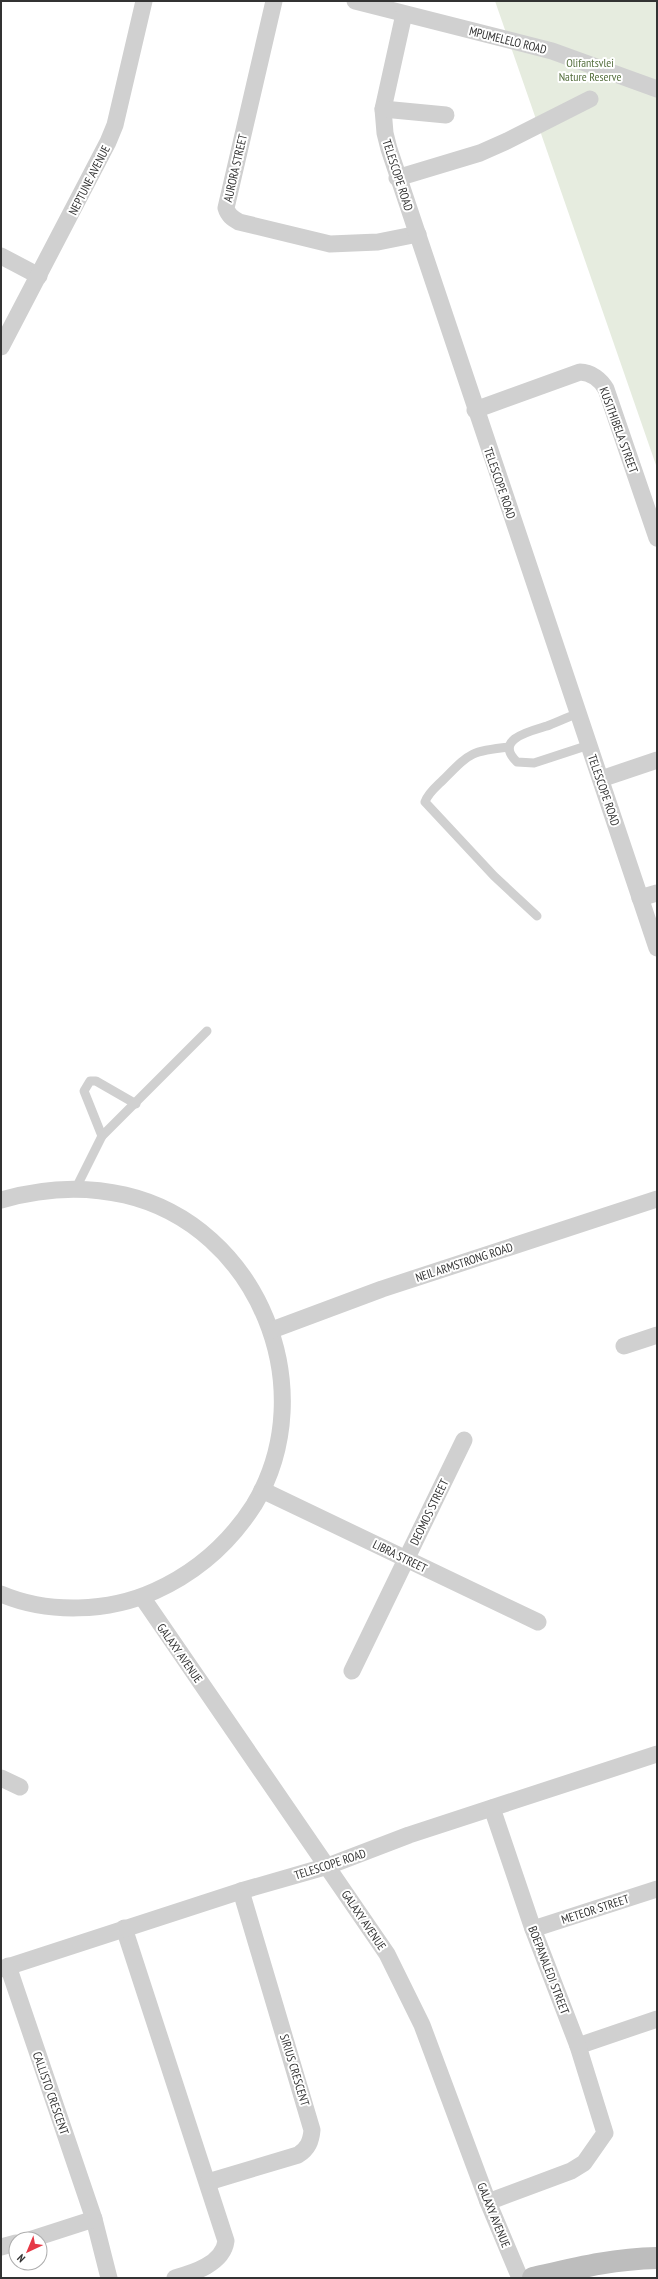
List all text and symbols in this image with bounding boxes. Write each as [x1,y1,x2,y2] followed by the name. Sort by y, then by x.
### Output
[468,23,548,57] street label: MPUMELELO ROAD
[559,55,621,84] park label: Olifantsvlei Nature Reserve
[220,132,250,203] street label: AURORA STREET
[379,137,417,213] street label: TELESCOPE ROAD
[65,143,113,217] street label: NEPTUNE AVENUE
[597,385,642,476] street label: KUSITHIBELA STREET
[481,445,519,521] street label: TELESCOPE ROAD
[585,752,623,828] street label: TELESCOPE ROAD
[413,1239,515,1285] street label: NEIL ARMSTRONG ROAD
[407,1476,452,1548] street label: DEOMOS STREET
[370,1536,430,1576] street label: LIBRA STREET
[154,1620,206,1686] street label: GALAXY AVENUE
[292,1845,368,1883] street label: TELESCOPE ROAD
[339,1887,389,1953] street label: GALAXY AVENUE
[559,1891,631,1927] street label: METEOR STREET
[525,1924,573,2017] street label: BOEPANALEDI STREET
[277,2032,313,2108] street label: SIRIUS CRESCENT
[30,2050,72,2137] street label: CALLISTO CRESCENT
[474,2180,514,2250] street label: GALAXY AVENUE
[8,2231,48,2271] north arrow
[14,2251,28,2265] text: N

